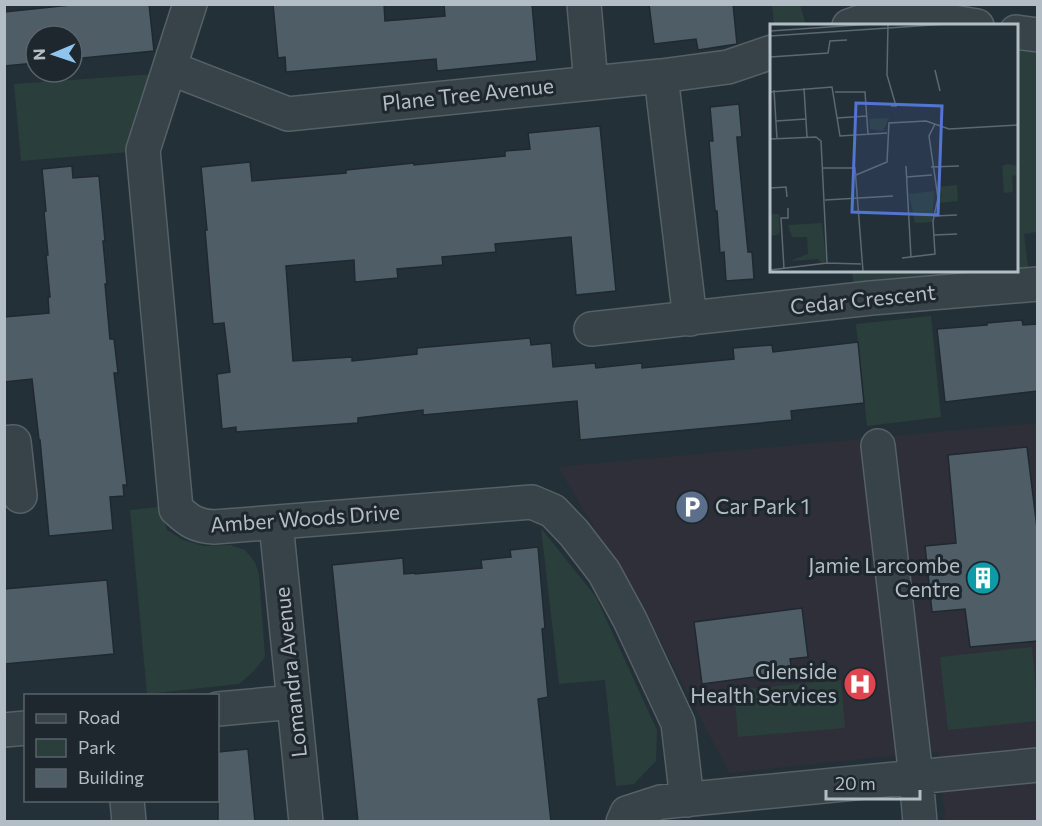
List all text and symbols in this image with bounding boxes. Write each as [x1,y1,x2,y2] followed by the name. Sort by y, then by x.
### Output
[24,24,84,84] north arrow
[770,24,1018,272] inset map
[29,48,48,61] text: N
[381,72,555,115] street label: Plane Tree Avenue
[789,278,937,319] street label: Cedar Crescent
[674,489,710,525] parking icon: Car Park 1
[715,493,810,518] place label: Car Park 1
[209,498,401,537] street label: Amber Woods Drive
[808,552,960,601] place label: Jamie Larcombe Centre
[965,560,1001,596] building icon: Jamie Larcombe Centre
[268,586,311,759] street label: Lomandra Avenue
[690,658,837,707] place label: Glenside Health Services
[842,666,878,702] hospital icon: Glenside Health Services
[24,694,219,802] legend
[78,706,120,728] text: Road
[78,736,116,758] text: Park
[826,763,920,801] scale bar
[78,766,144,788] text: Building
[835,772,876,794] text: 20 m

